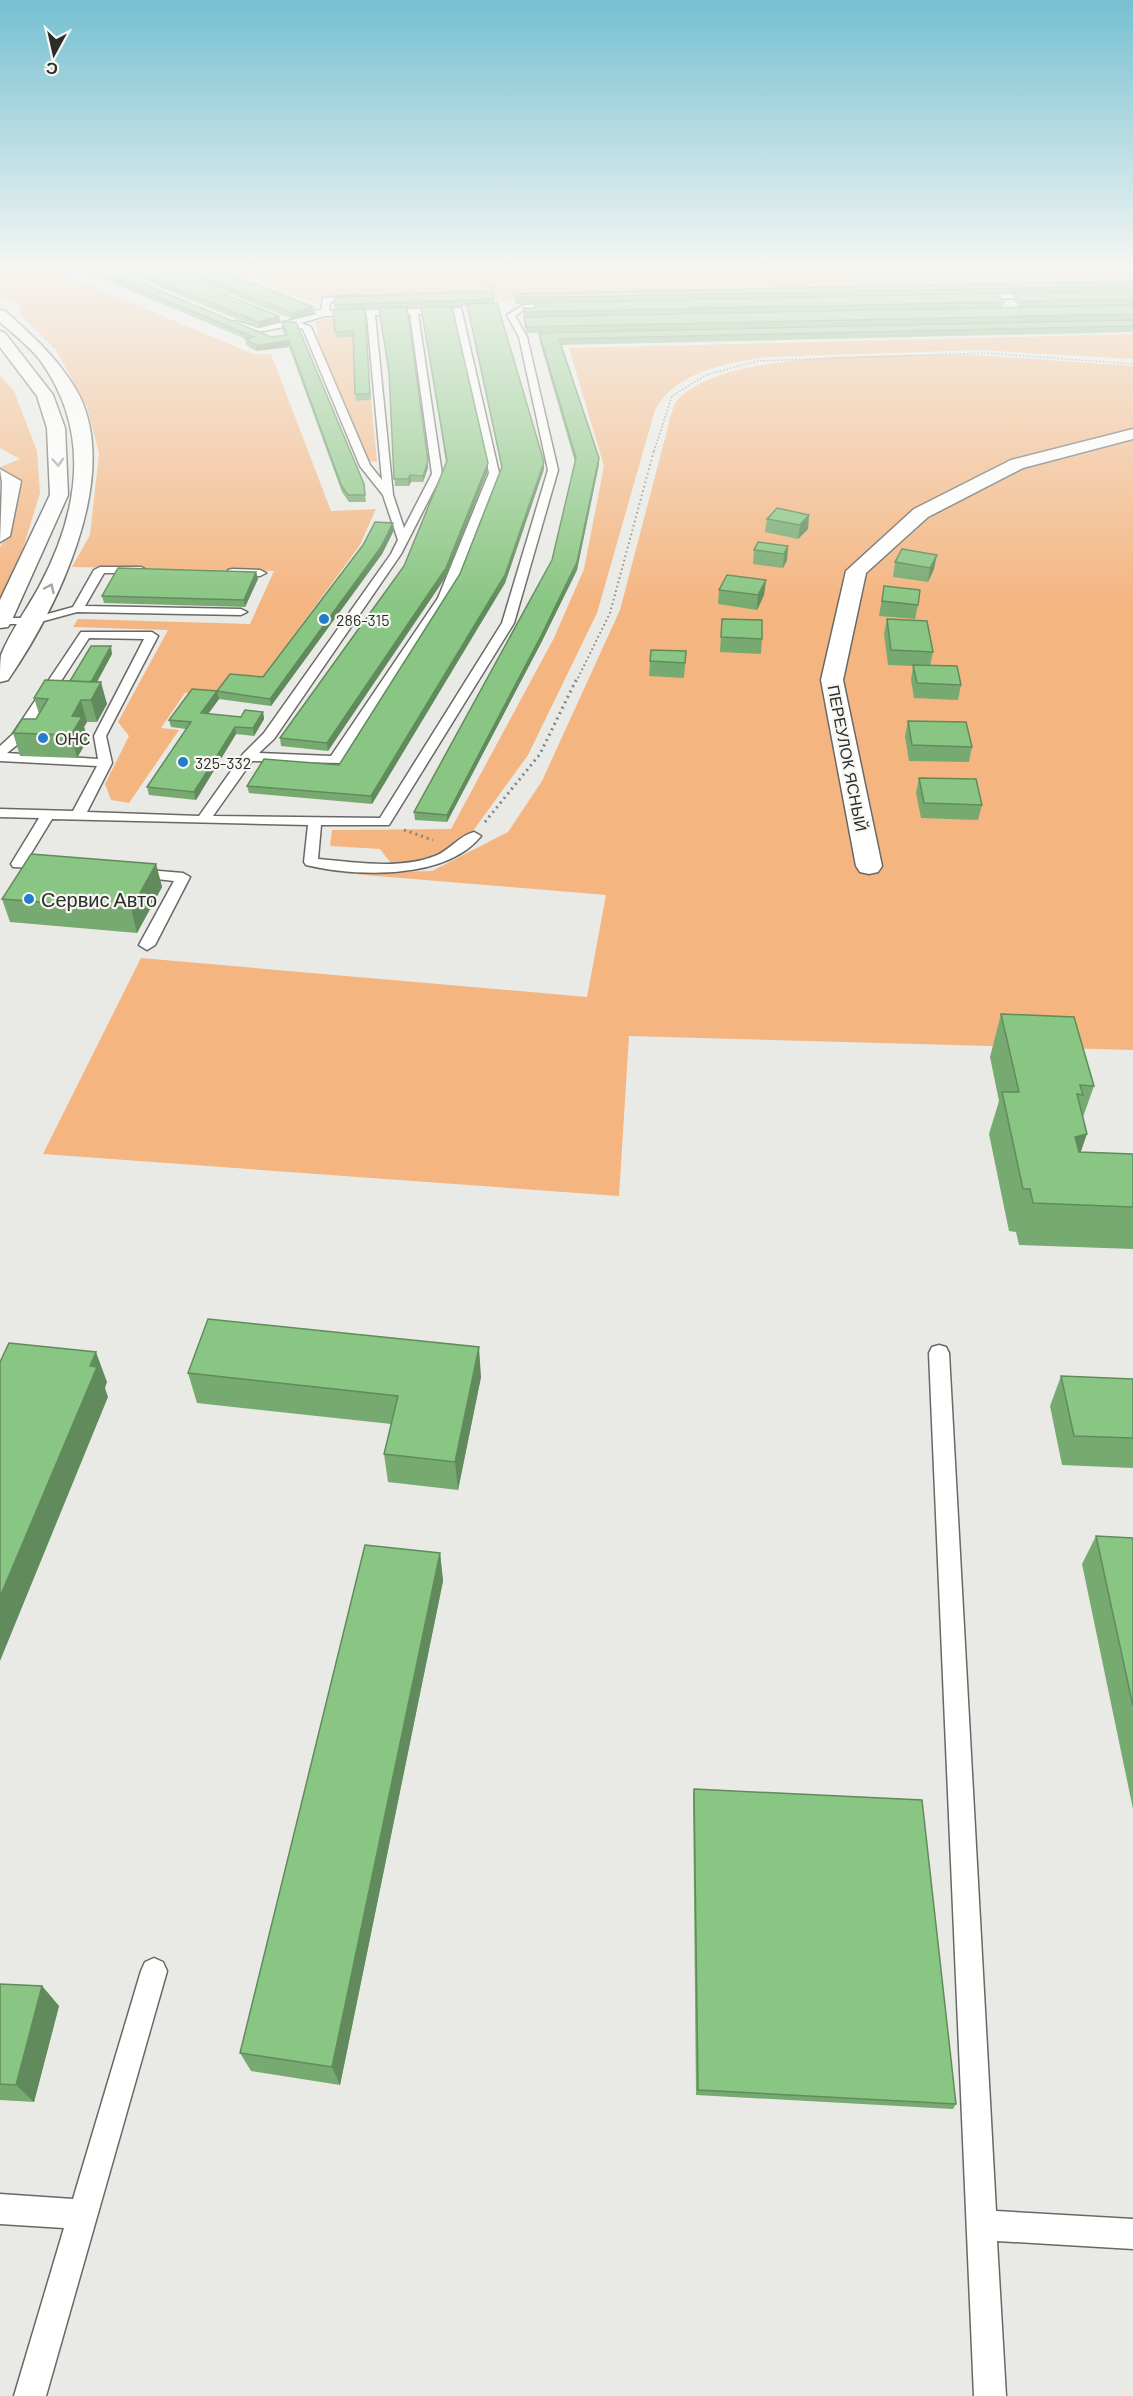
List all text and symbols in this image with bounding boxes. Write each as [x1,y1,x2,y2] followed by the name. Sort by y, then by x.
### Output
[24,24,84,84] north arrow
[44,59,59,80] text: С
[51,457,64,466] one-way arrow
[42,583,54,594] one-way arrow
[336,610,389,629] place label: 286-315
[317,612,331,626] marker: 286-315
[824,683,872,833] street label: ПЕРЕУЛОК ЯСНЫЙ
[55,729,91,748] place label: ОНС
[36,731,50,745] marker: ОНС
[195,753,251,772] place label: 325-332
[176,755,190,769] marker: 325-332
[41,887,157,911] place label: Сервис Авто
[22,892,36,906] marker: Сервис Авто

